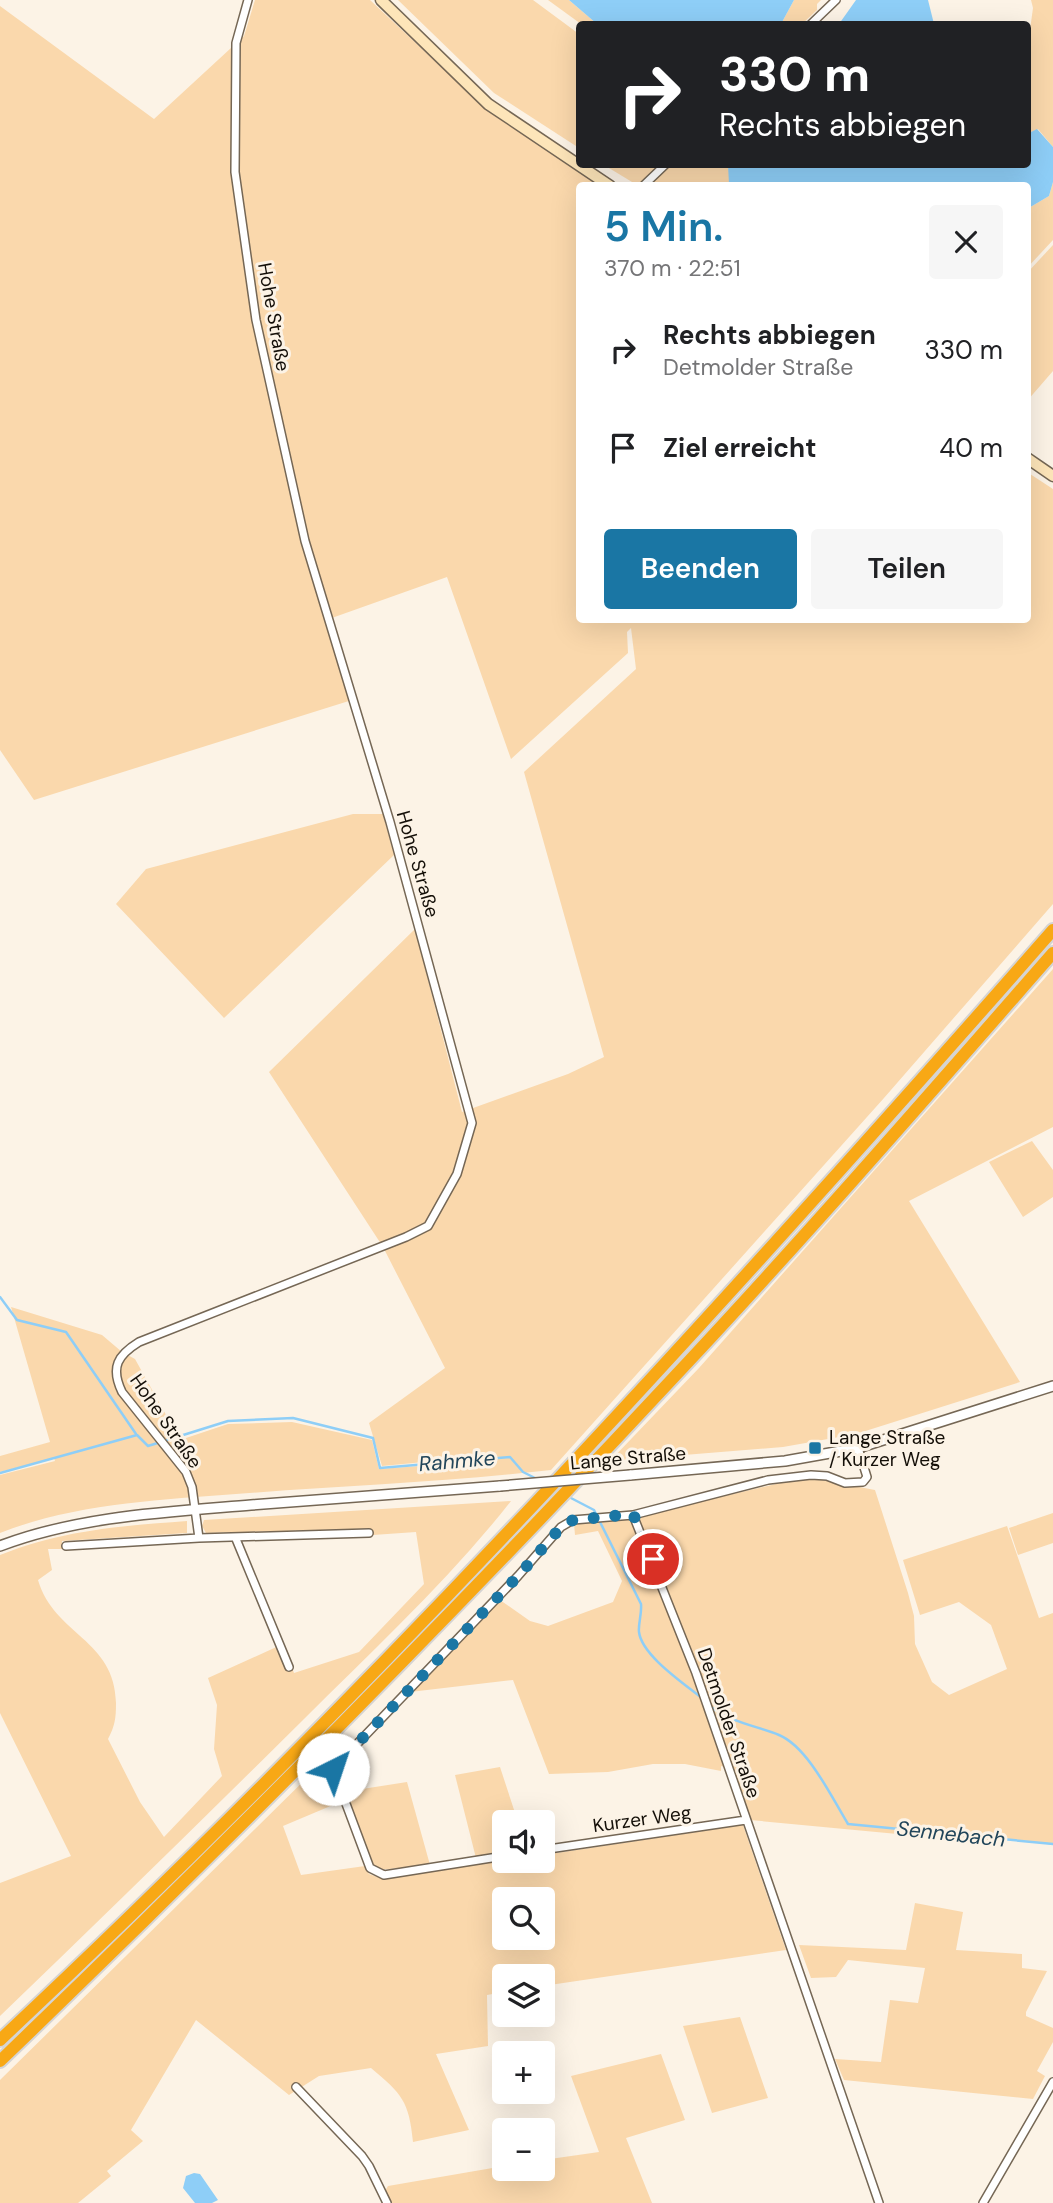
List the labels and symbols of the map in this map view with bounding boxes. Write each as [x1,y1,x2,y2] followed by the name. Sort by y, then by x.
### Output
[252,261,296,373] street label: Hohe Straße
[391,808,445,920] street label: Hohe Straße
[124,1369,208,1473] street label: Hohe Straße
[829,1425,945,1472] place label: Lange Straße / Kurzer Weg
[569,1440,687,1476] street label: Lange Straße
[807,1440,823,1456] marker: Lange Straße / Kurzer Weg
[417,1444,497,1478] water label: Rahmke
[623,1529,683,1589] pin
[692,1645,766,1801] street label: Detmolder Straße
[296,1732,370,1806] position arrow
[591,1800,693,1838] street label: Kurzer Weg
[895,1814,1007,1854] water label: Sennebach

